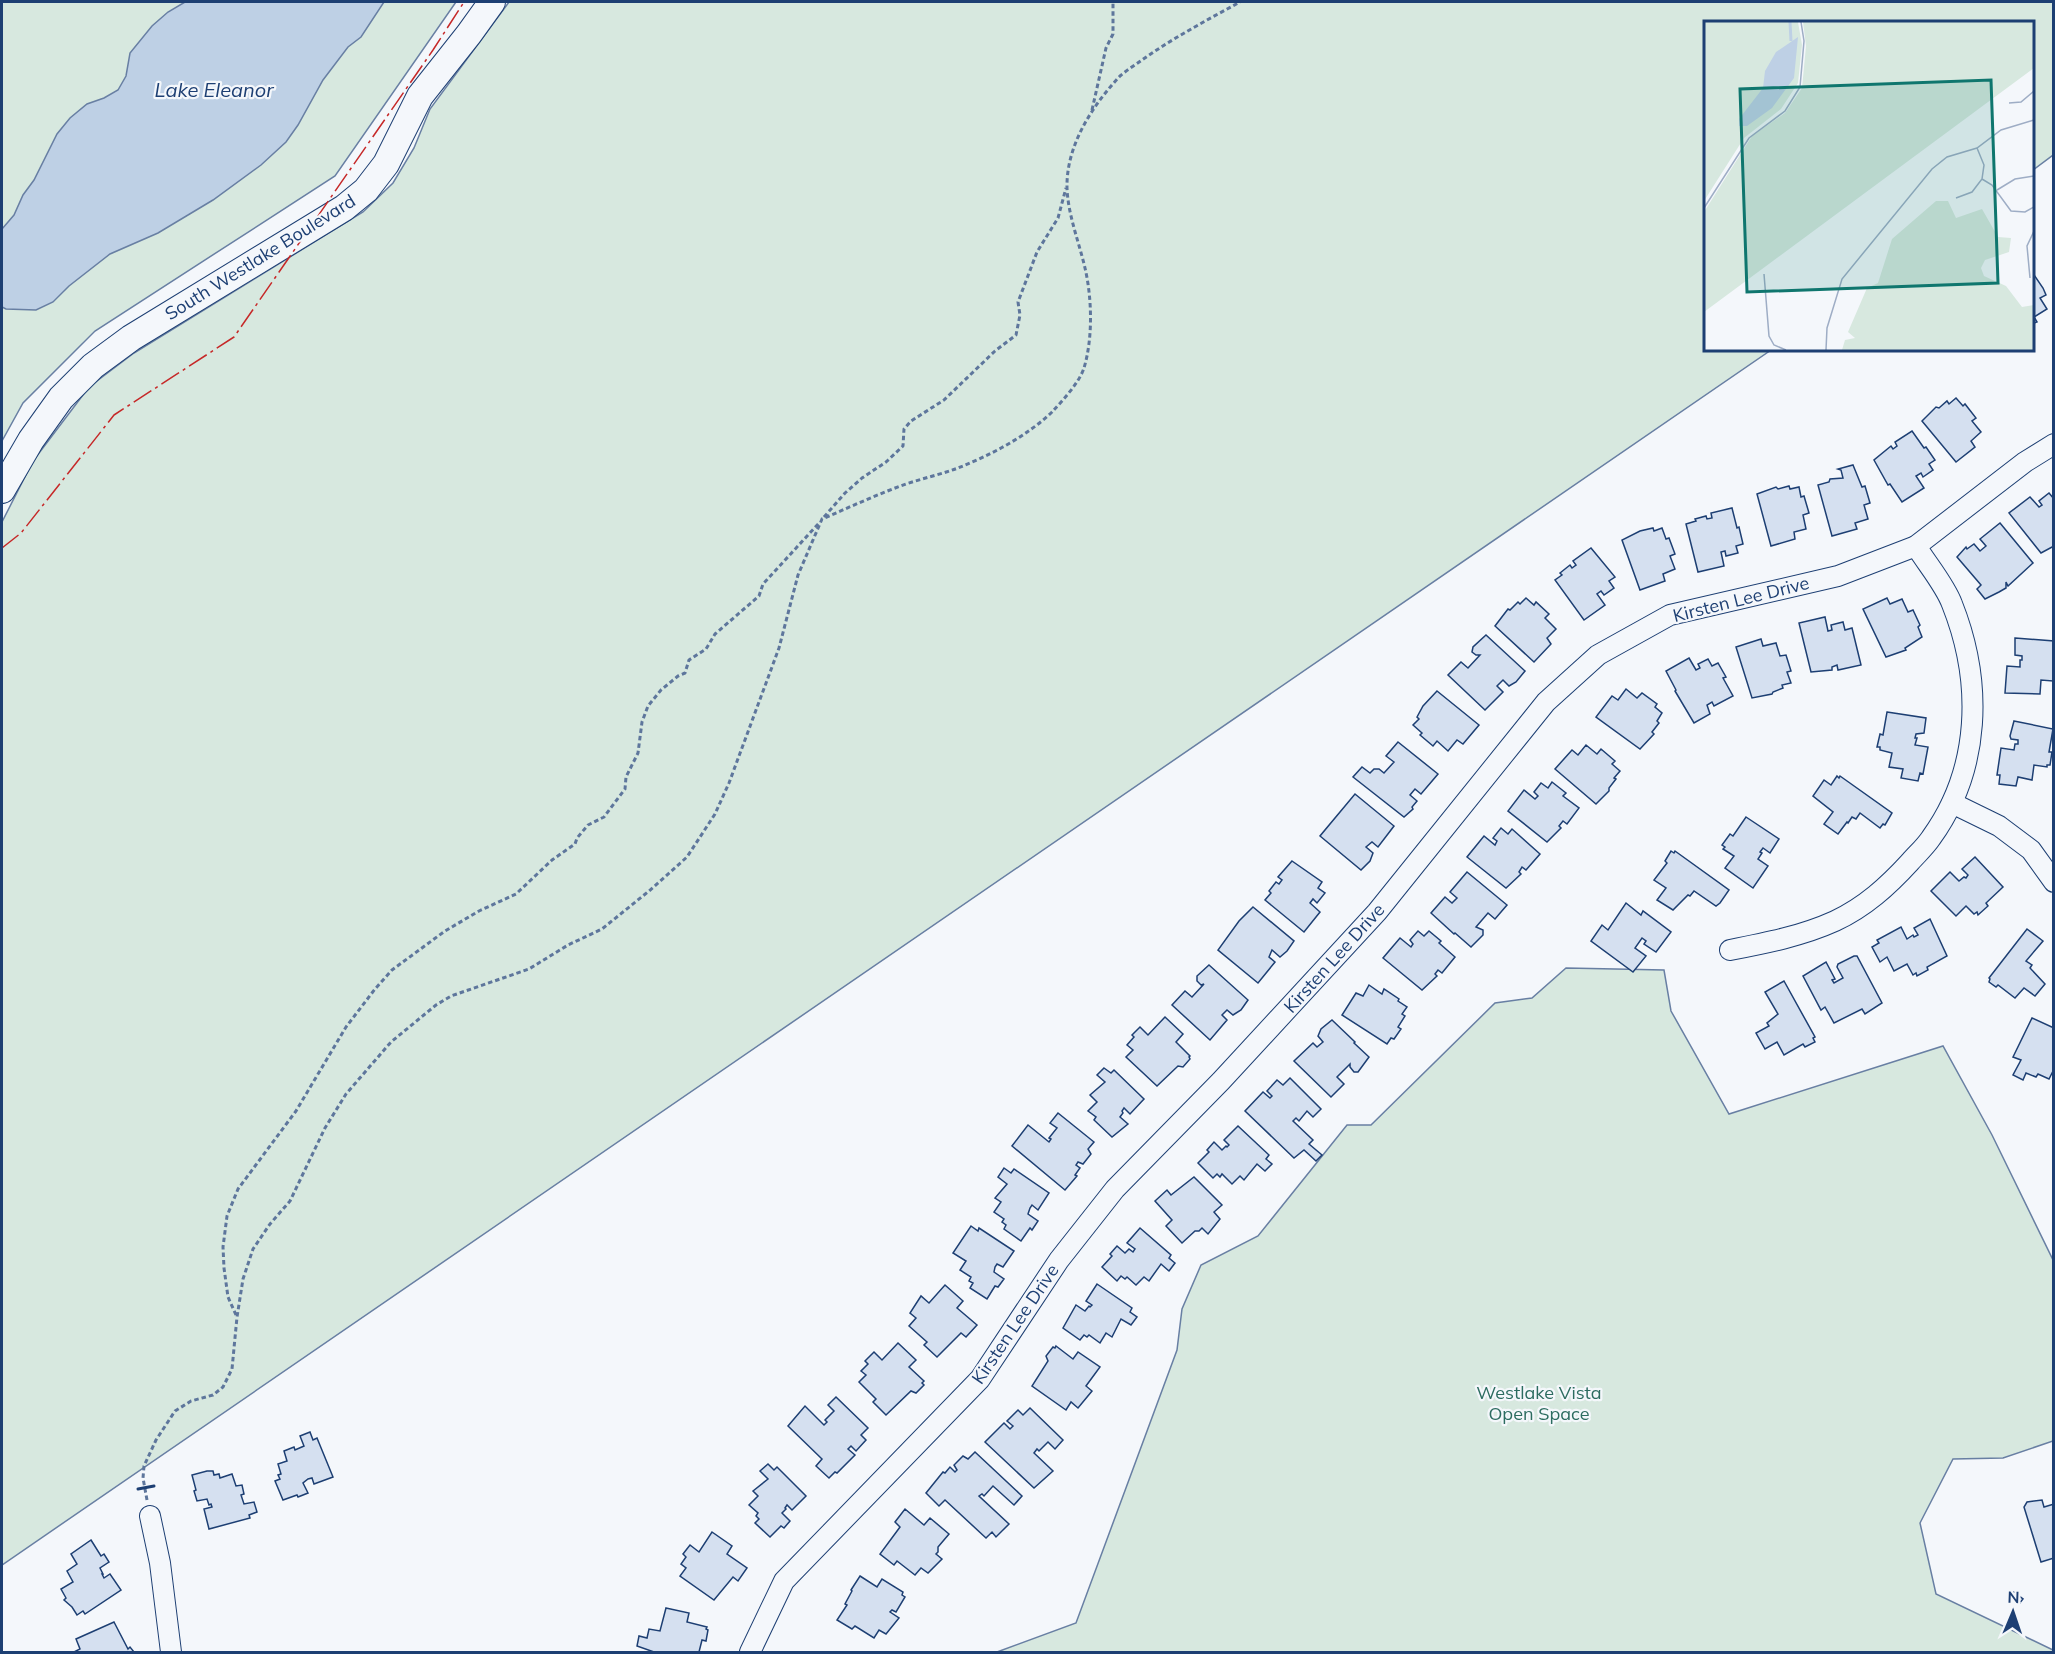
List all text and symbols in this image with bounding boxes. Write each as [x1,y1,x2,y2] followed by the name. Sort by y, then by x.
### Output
[1704,21,2034,351] inset map
[155,77,274,102] water label: Lake Eleanor
[161,189,359,325] street label: South Westlake Boulevard
[1670,571,1812,627] street label: Kirsten Lee Drive
[1279,898,1389,1018] street label: Kirsten Lee Drive
[966,1260,1064,1388] street label: Kirsten Lee Drive
[1476,1381,1602,1425] park label: Westlake Vista Open Space
[1983,1582,2043,1642] north arrow
[2007,1587,2020,1607] text: N

